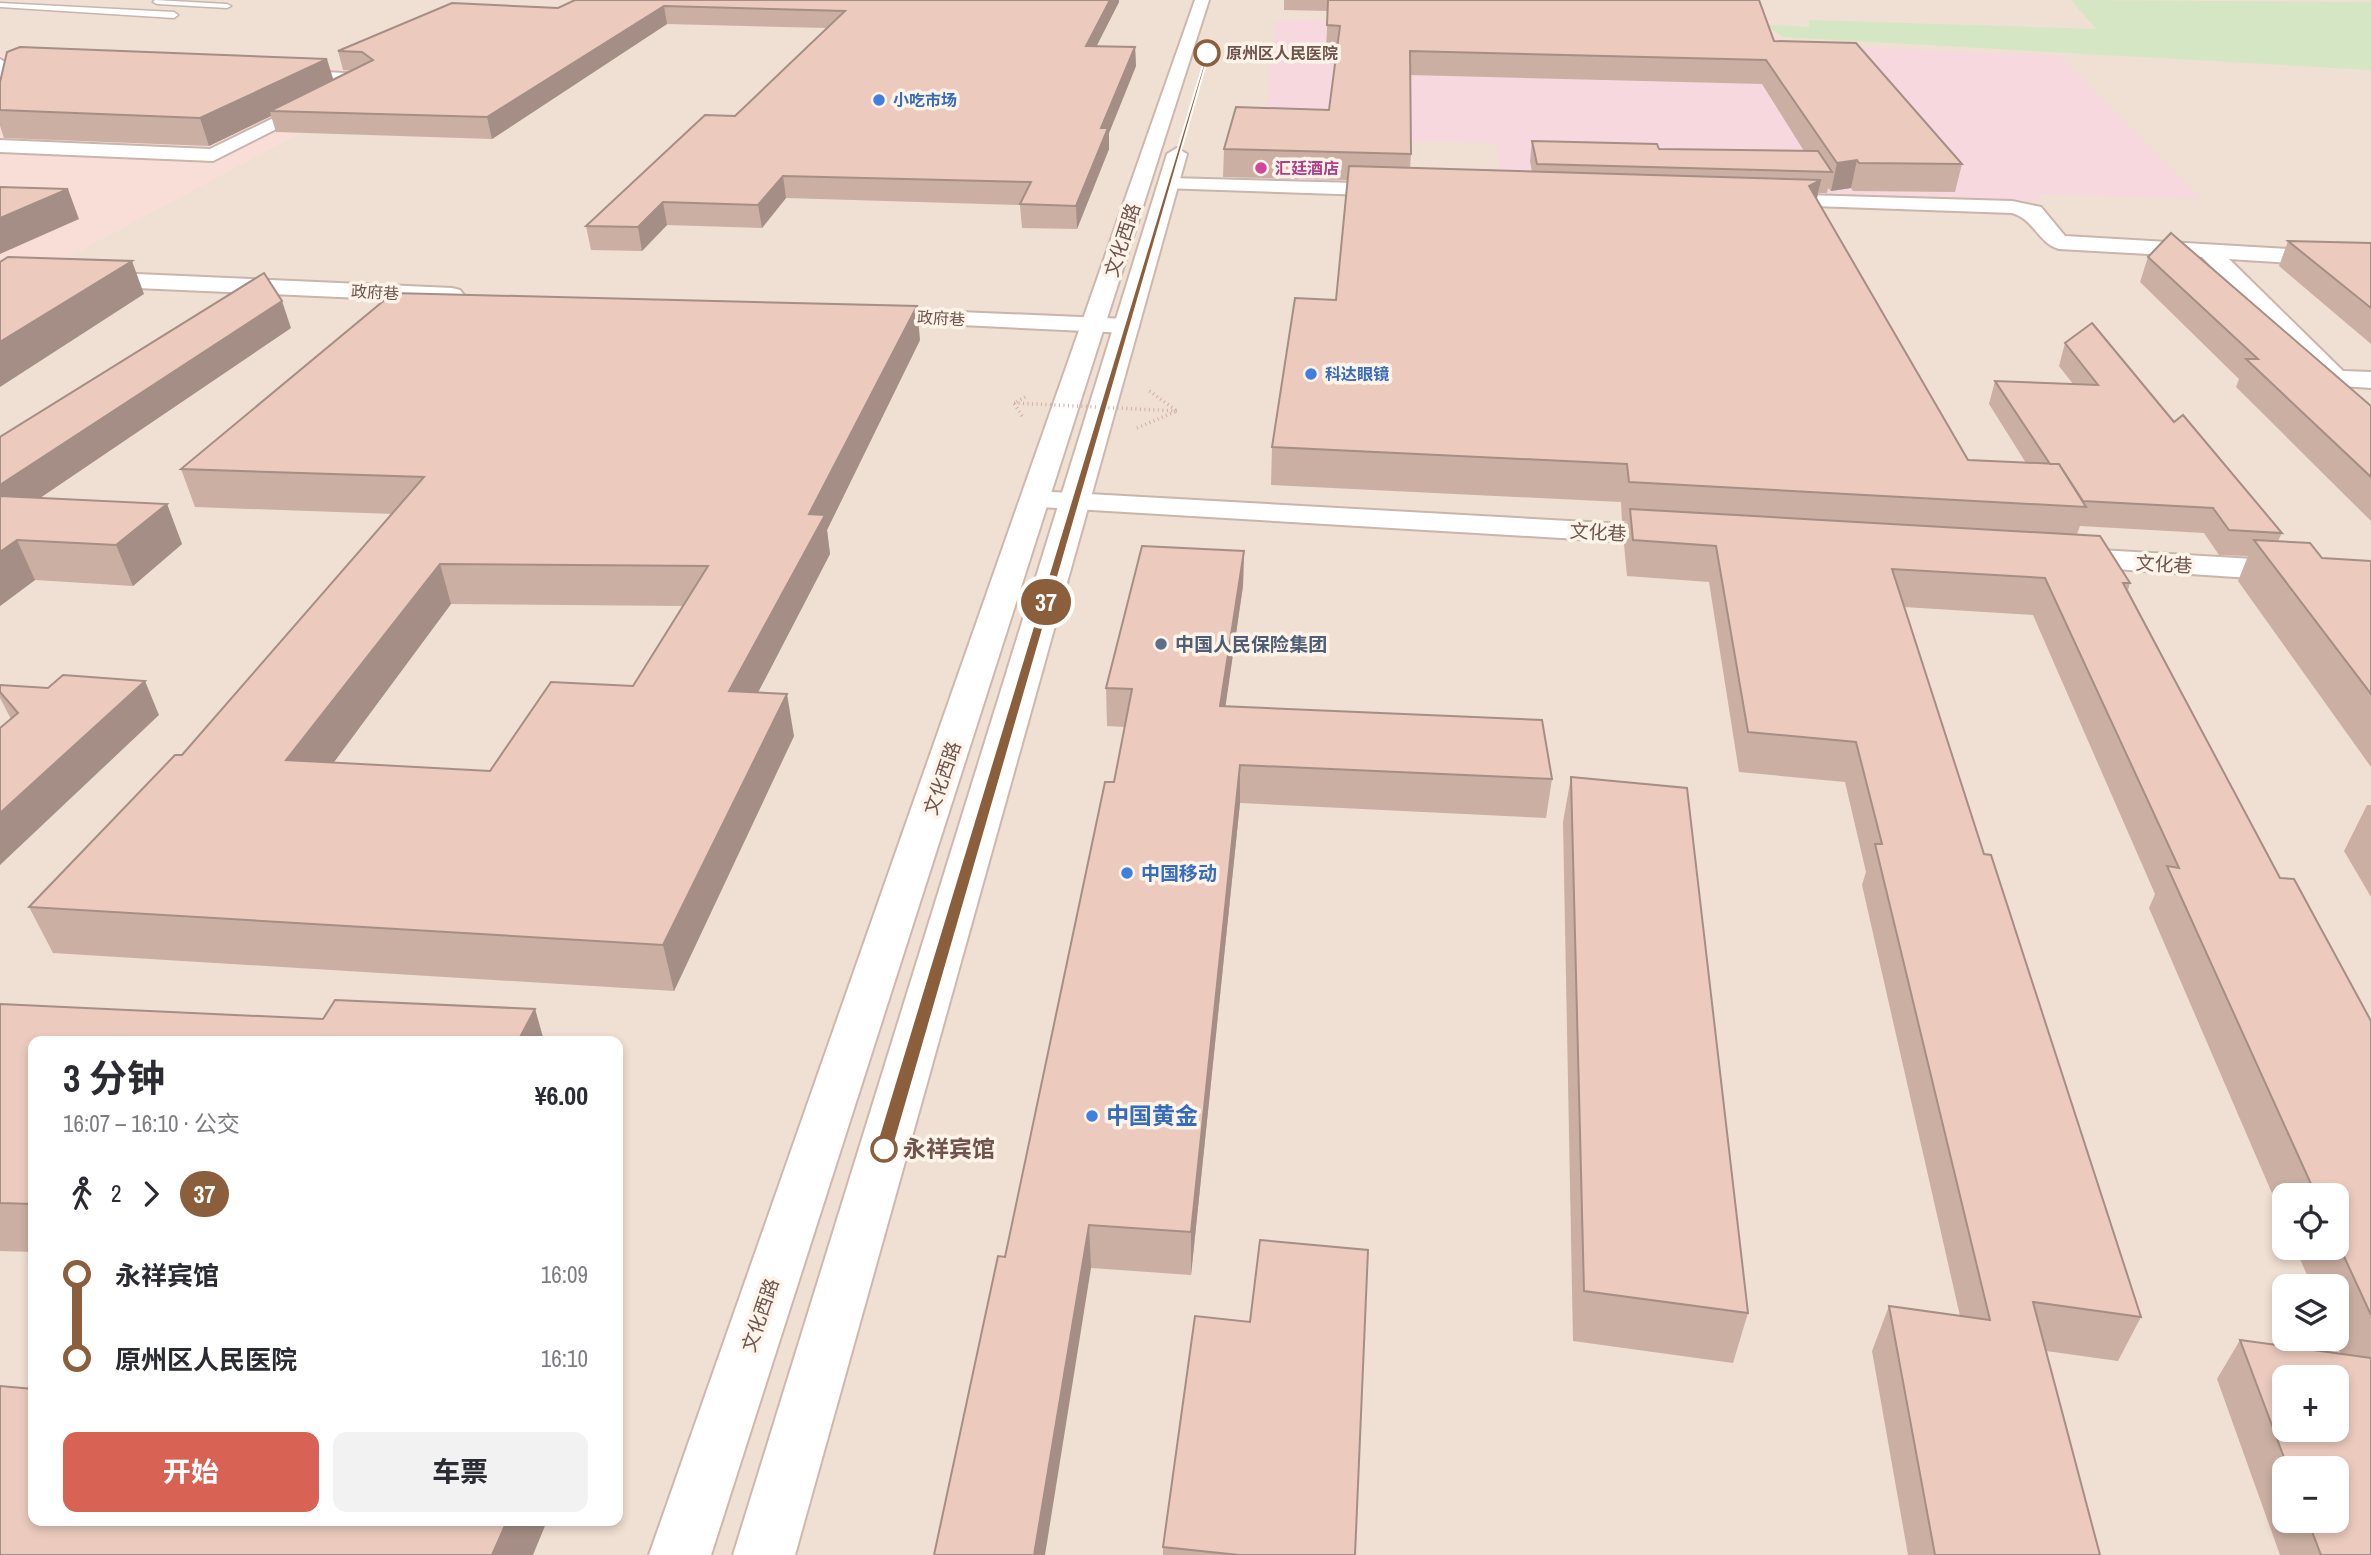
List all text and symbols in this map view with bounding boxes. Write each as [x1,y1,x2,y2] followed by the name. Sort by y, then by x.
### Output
[1194,40,1220,66] marker: 原州区人民医院
[1226,42,1338,64] place label: 原州区人民医院
[893,89,957,111] place label: 小吃市场
[871,92,887,108] marker: 小吃市场
[1275,157,1339,179] place label: 汇廷酒店
[1253,160,1269,176] marker: 汇廷酒店
[1098,200,1146,280] street label: 文化西路
[350,280,400,304] street label: 政府巷
[916,306,966,330] street label: 政府巷
[1325,363,1389,385] place label: 科达眼镜
[1303,366,1319,382] marker: 科达眼镜
[1569,518,1627,546] street label: 文化巷
[2135,550,2193,578] street label: 文化巷
[1014,579,1078,625] line badge: 37
[1035,586,1057,618] text: 37
[1175,631,1327,657] place label: 中国人民保险集团
[1153,636,1169,652] marker: 中国人民保险集团
[917,738,967,818] street label: 文化西路
[1141,860,1217,886] place label: 中国移动
[1119,865,1135,881] marker: 中国移动
[63,1053,165,1104] text: 3 分钟
[535,1078,588,1113] text: ¥6.00
[1106,1100,1198,1131] place label: 中国黄金
[63,1108,240,1139] text: 16:07 – 16:10 · 公交
[1084,1108,1100,1124] marker: 中国黄金
[903,1133,995,1164] place label: 永祥宾馆
[871,1136,897,1162] marker: 永祥宾馆
[63,1175,101,1213] icon: walk
[132,1175,170,1213] icon: forward
[111,1178,122,1209] text: 2
[194,1178,215,1210] text: 37
[2272,1183,2349,1533] map controls
[2272,1183,2349,1260] button: locate
[115,1258,219,1293] text: 永祥宾馆
[541,1259,588,1290] text: 16:09
[2272,1274,2349,1351] button: layers
[735,1275,785,1355] street label: 文化西路
[115,1342,297,1377] text: 原州区人民医院
[541,1343,588,1374] text: 16:10
[2272,1365,2349,1442] button: +
[63,1432,319,1512] button: 开始
[333,1432,588,1512] button: 车票
[2272,1456,2349,1533] button: −

